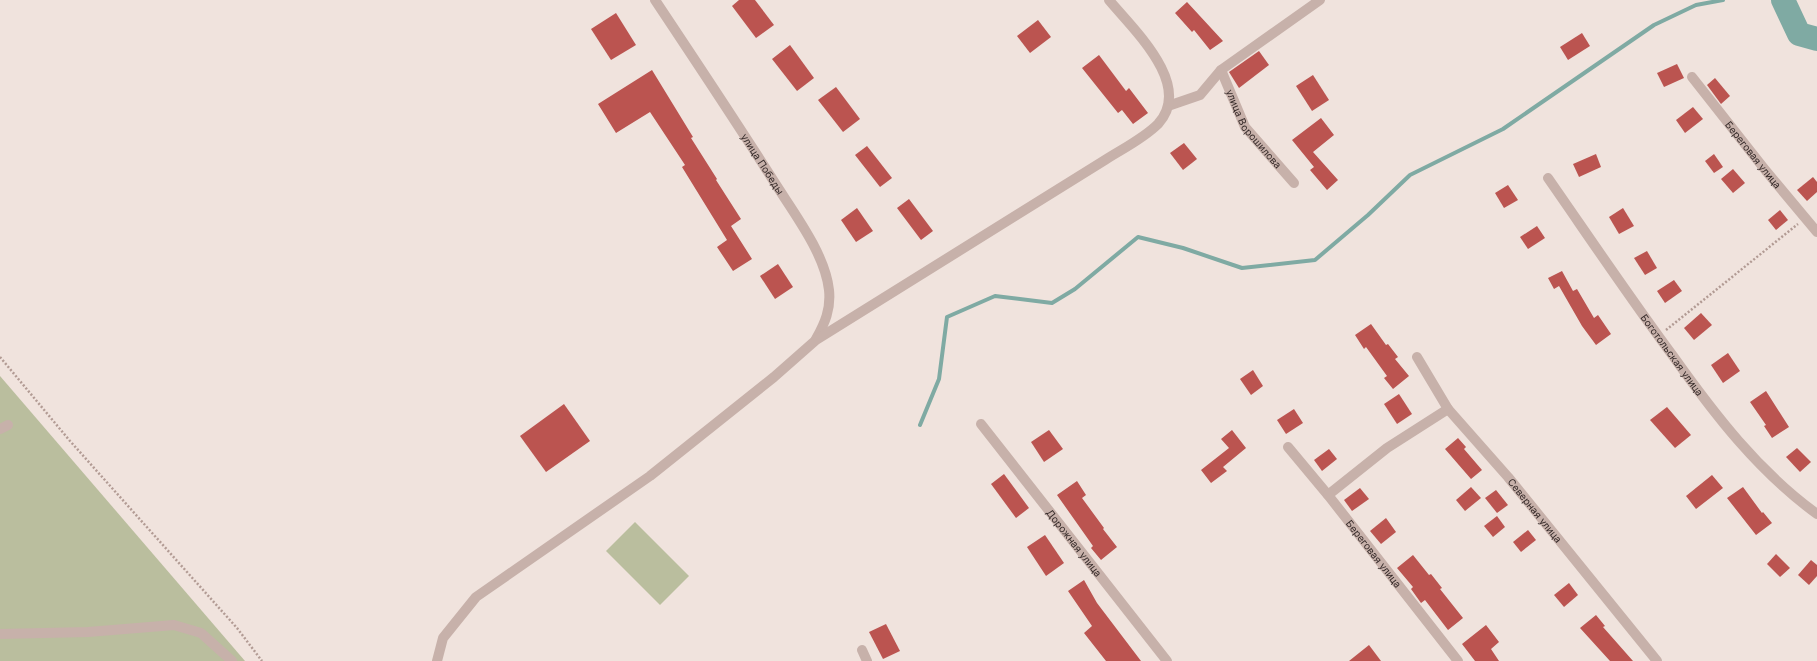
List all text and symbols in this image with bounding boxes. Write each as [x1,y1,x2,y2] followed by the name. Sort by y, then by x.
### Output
[1224,87,1284,171] street label: улица Ворошилова
[1723,119,1784,191] street label: Береговая улица
[739,131,787,197] street label: улица Победы
[1638,312,1706,398] street label: Боготольская улица
[1505,476,1564,545] street label: Северная улица
[1044,507,1104,579] street label: Дорожная улица
[1344,517,1404,590] street label: Береговая улица

